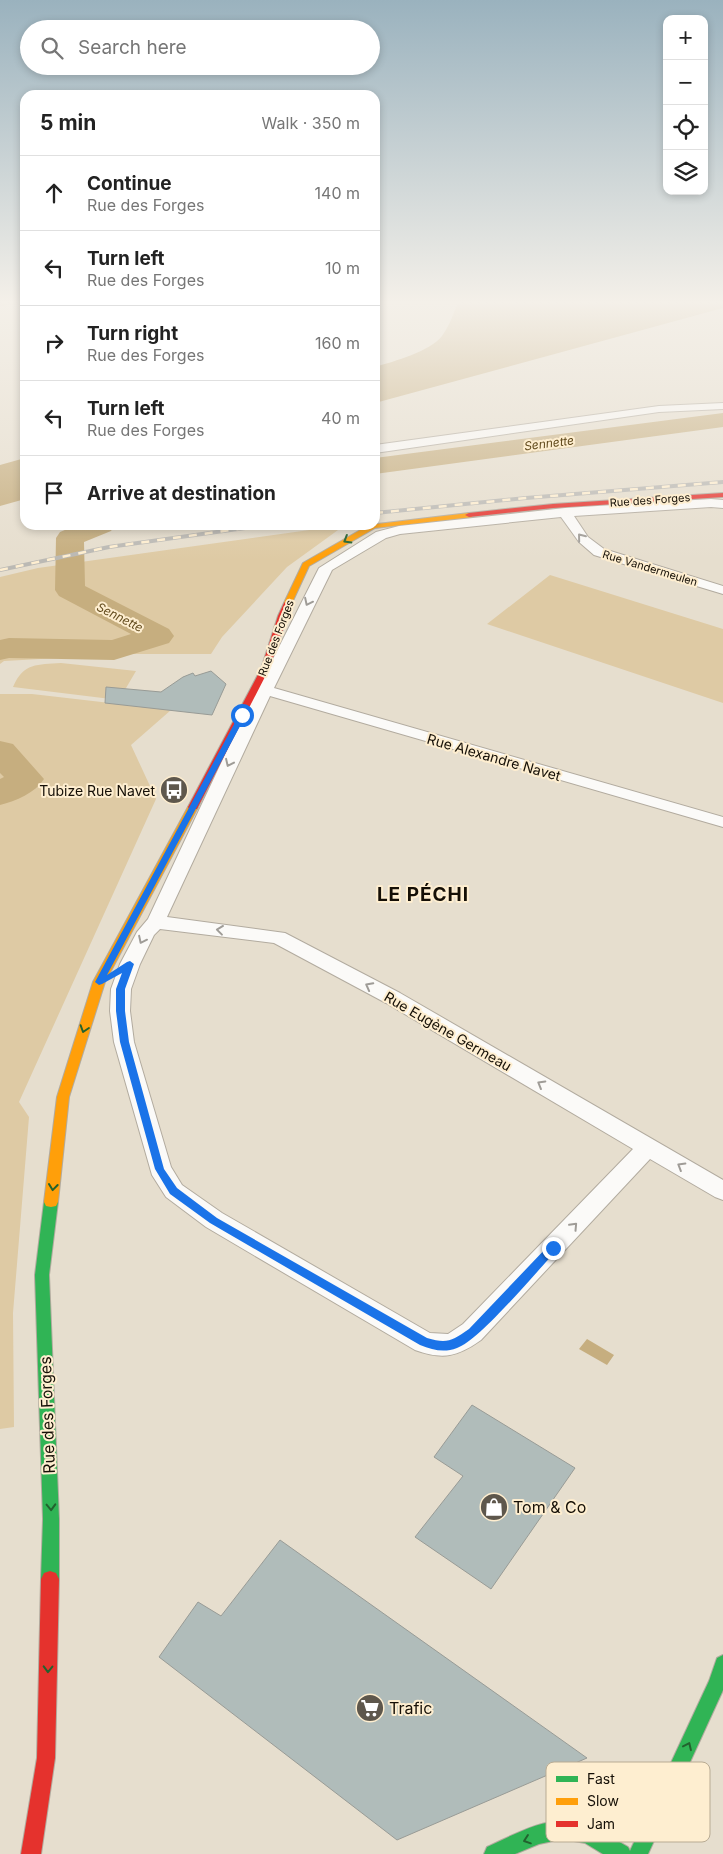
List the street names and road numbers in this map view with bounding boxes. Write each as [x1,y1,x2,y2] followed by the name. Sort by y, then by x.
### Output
[609,490,691,510] street label: Rue des Forges
[601,547,699,589] street label: Rue Vandermeulen
[255,598,297,678] street label: Rue des Forges
[425,730,563,784] street label: Rue Alexandre Navet
[381,988,515,1074] street label: Rue Eugène Germeau
[35,1356,59,1474] street label: Rue des Forges

